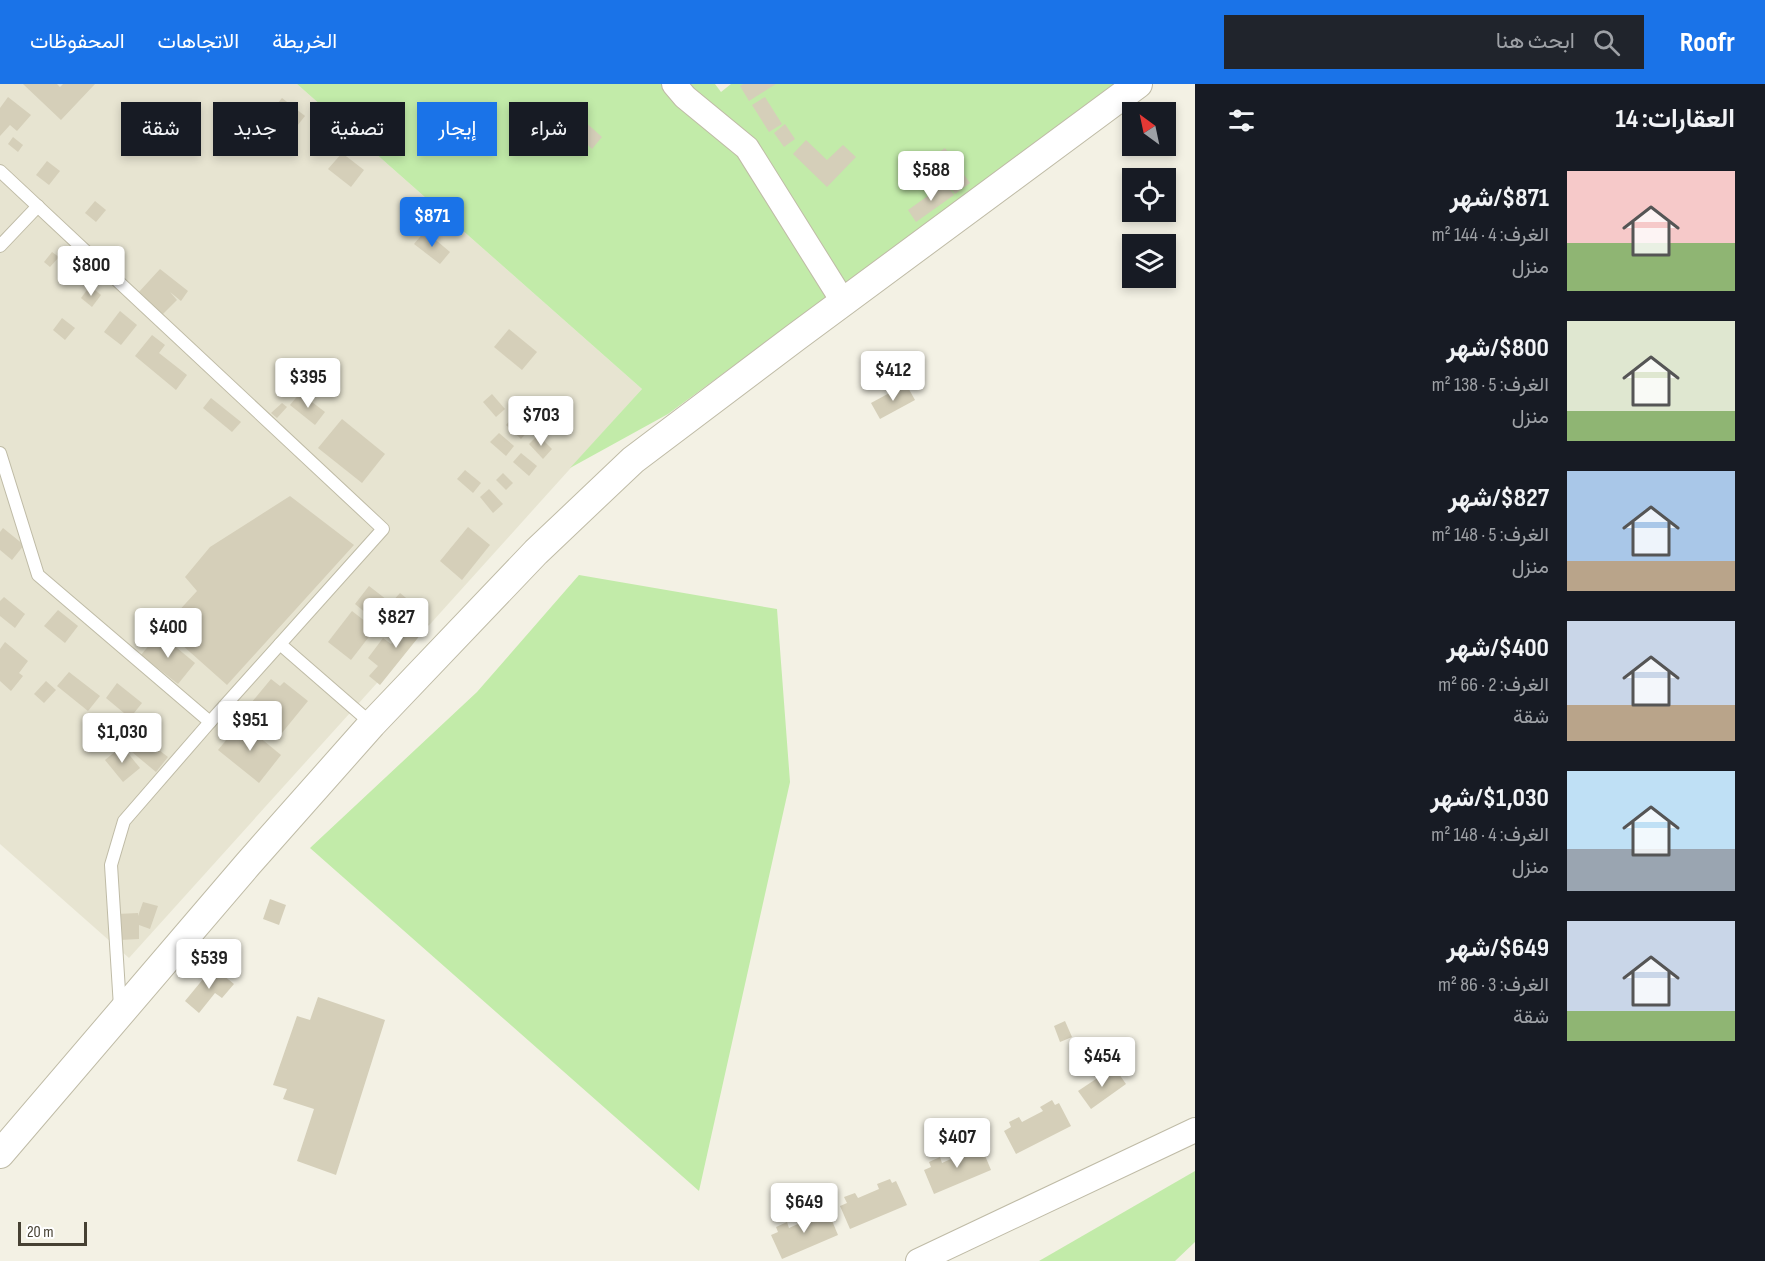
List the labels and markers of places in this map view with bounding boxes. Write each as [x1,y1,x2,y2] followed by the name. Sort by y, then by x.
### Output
[895,151,967,202] pin: $588
[396,197,468,248] pin: $871
[55,246,127,297] pin: $800
[857,351,929,402] pin: $412
[272,358,344,409] pin: $395
[505,396,577,447] pin: $703
[360,598,432,649] pin: $827
[132,608,204,659] pin: $400
[214,701,286,752] pin: $951
[73,713,171,764] pin: $1,030
[173,939,245,990] pin: $539
[1066,1037,1138,1088] pin: $454
[921,1118,993,1169] pin: $407
[768,1183,840,1234] pin: $649

